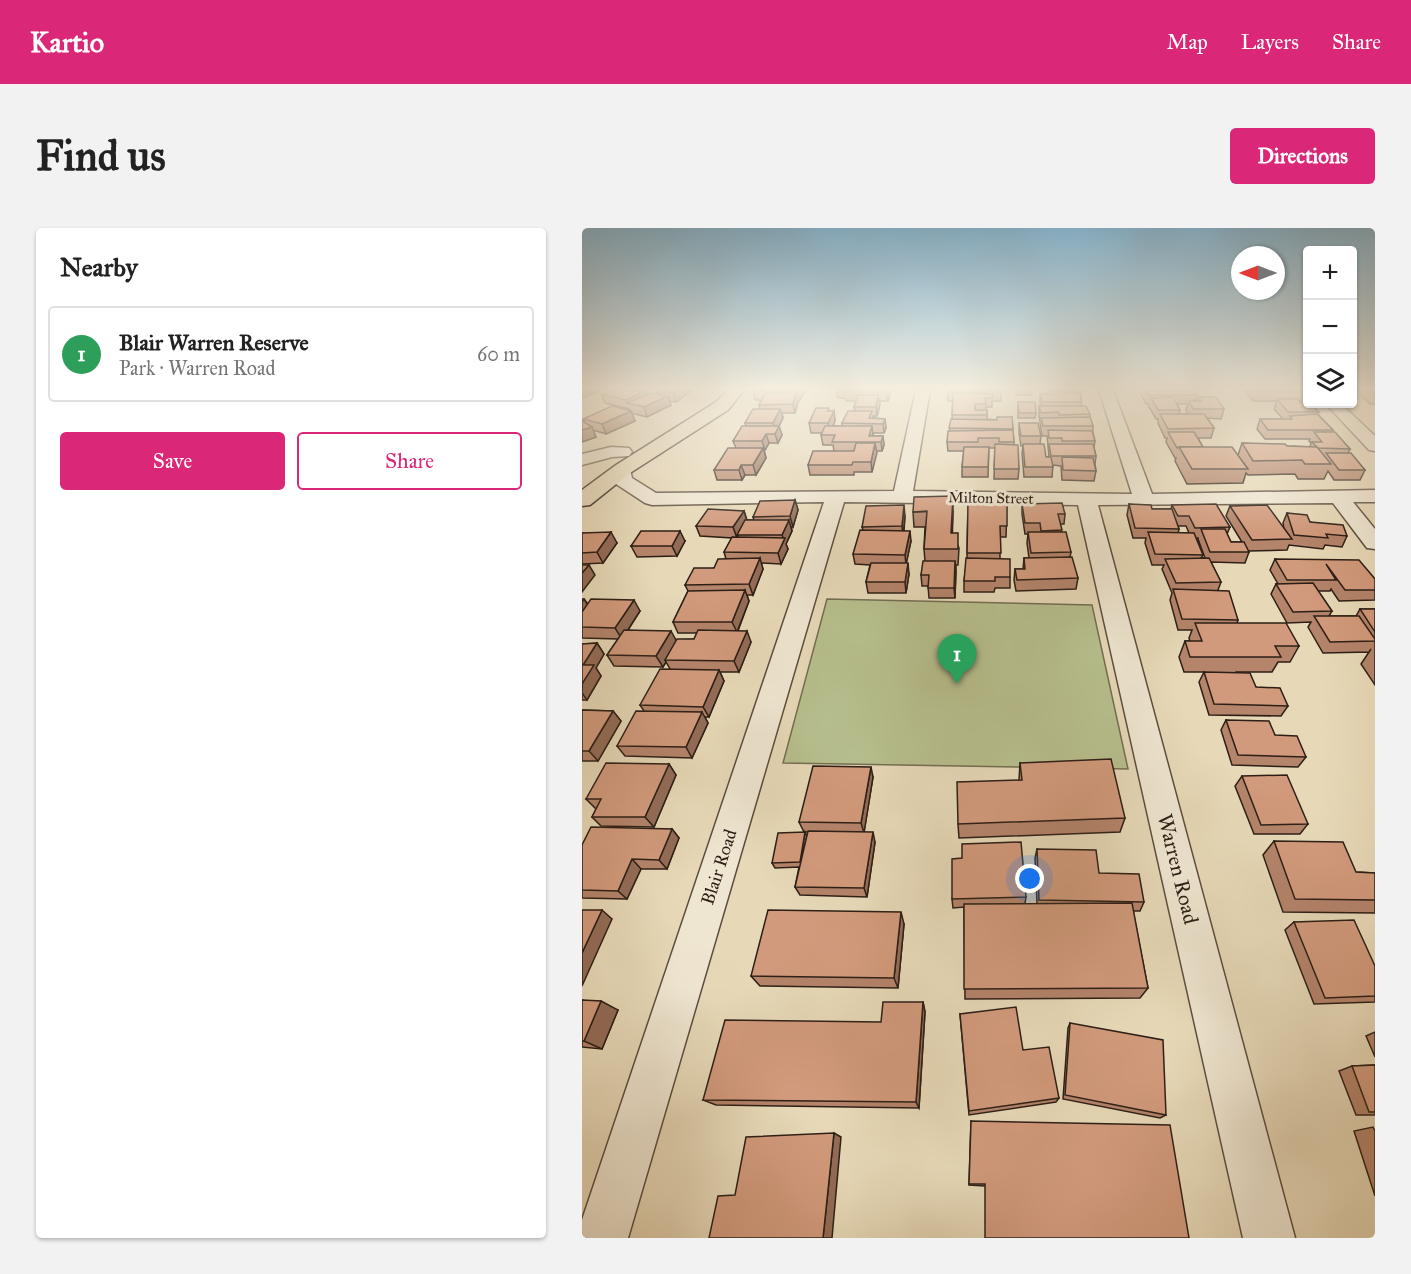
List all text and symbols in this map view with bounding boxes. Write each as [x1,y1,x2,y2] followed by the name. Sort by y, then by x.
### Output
[30,25,104,60] text: Kartio
[1167,29,1208,55] text: Map
[1241,29,1299,55] text: Layers
[1332,29,1381,55] text: Share
[1230,128,1375,184] button: Directions
[36,130,166,182] text: Find us
[1231,246,1285,300] north arrow
[1303,246,1357,408] map controls
[1303,246,1357,300] button: +
[60,251,138,283] text: Nearby
[1303,300,1357,354] button: −
[119,329,309,356] text: Blair Warren Reserve
[78,342,85,366] text: 1
[477,342,520,366] text: 60 m
[1303,354,1357,408] button: layers
[119,356,276,380] text: Park · Warren Road
[60,432,285,490] button: Save
[297,432,522,490] button: Share
[948,488,1034,508] street label: Milton Street
[938,634,976,684] pin: 1
[1152,811,1204,927] street label: Warren Road
[696,826,742,908] street label: Blair Road
[1015,864,1044,893] your location

